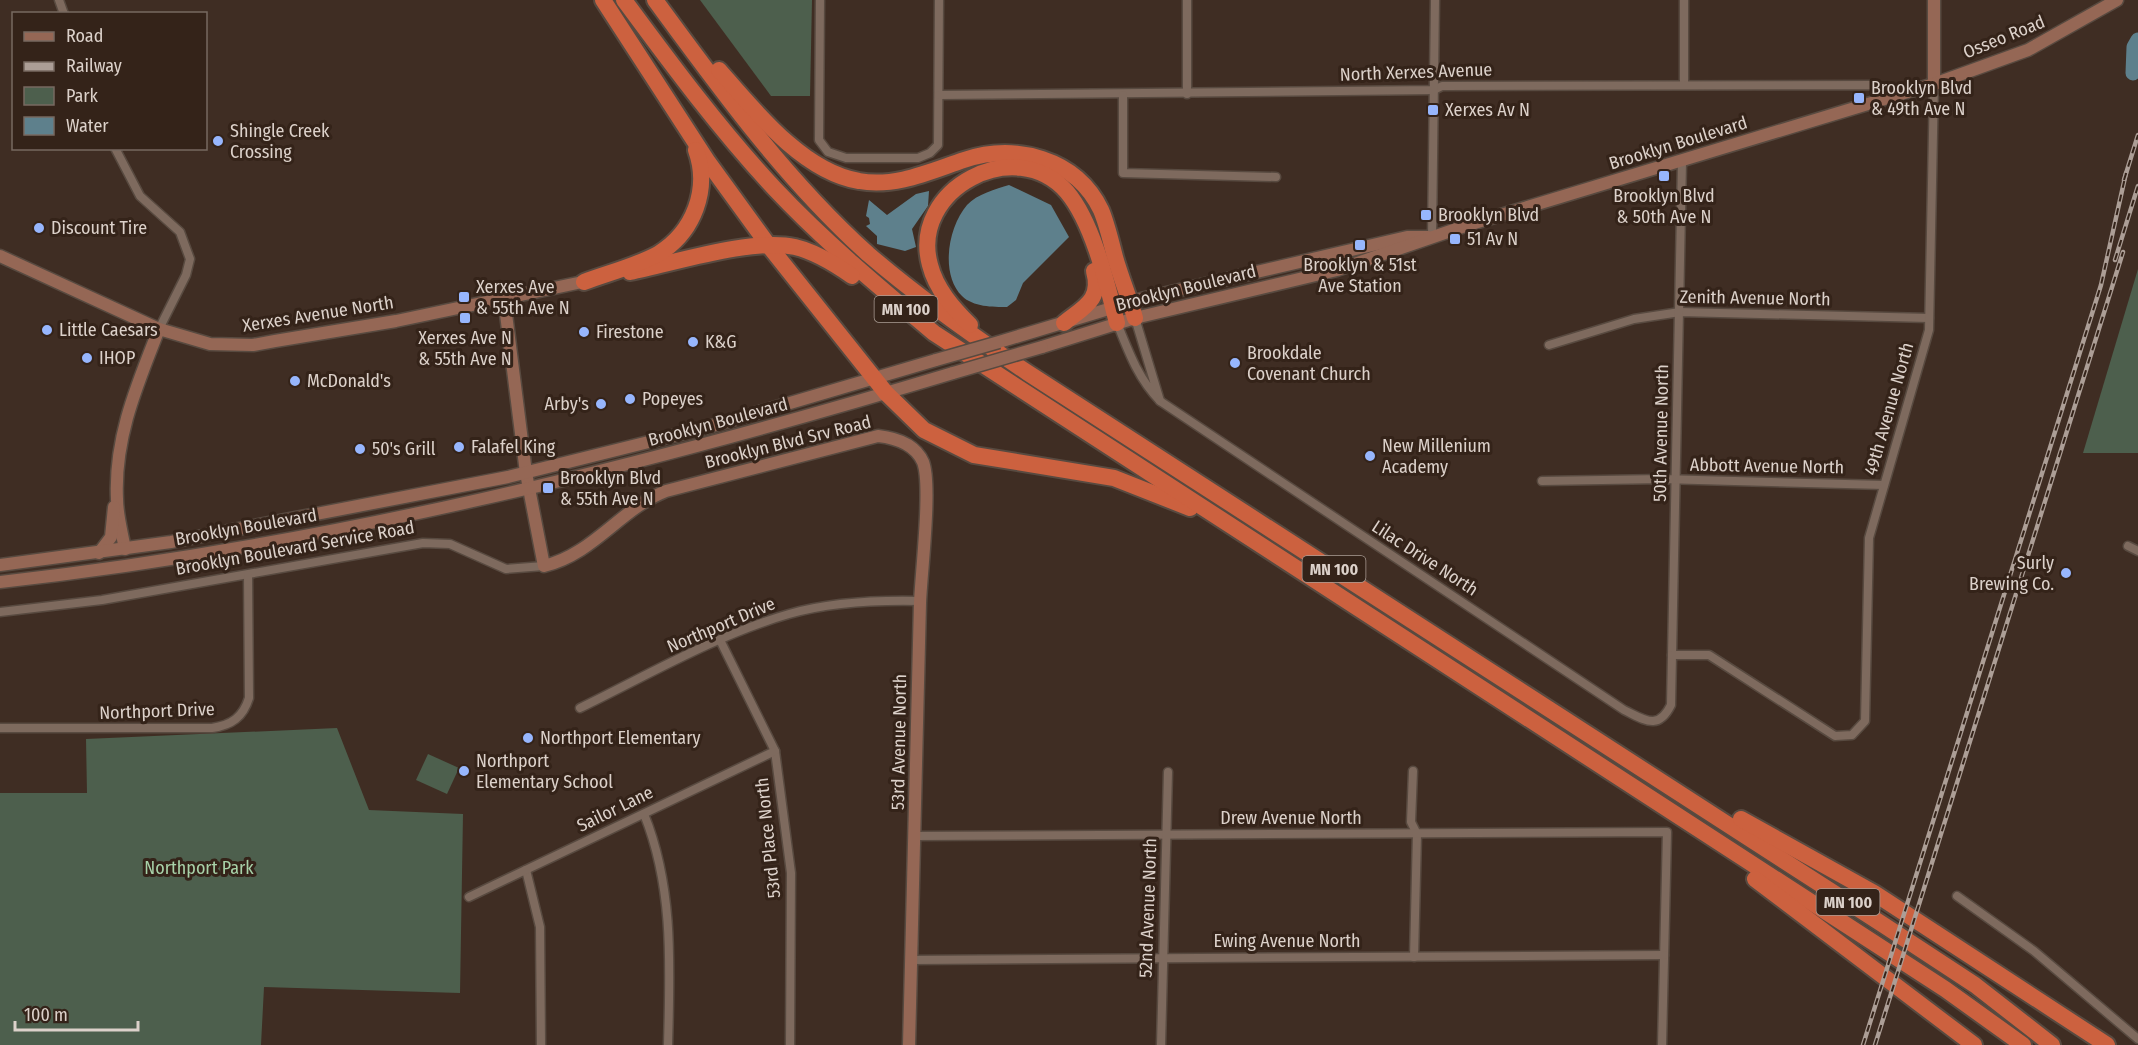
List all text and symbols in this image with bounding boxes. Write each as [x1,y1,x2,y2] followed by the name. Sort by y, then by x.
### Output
[1960,11,2048,63] street label: Osseo Road
[12,12,207,150] legend
[66,25,103,47] text: Road
[66,55,122,77] text: Railway
[1339,58,1493,86] street label: North Xerxes Avenue
[1871,77,1972,120] place label: Brooklyn Blvd & 49th Ave N
[66,85,99,107] text: Park
[1852,91,1866,105] marker: Brooklyn Blvd & 49th Ave N
[1445,99,1530,121] place label: Xerxes Av N
[1426,103,1440,117] marker: Xerxes Av N
[1606,112,1750,174] street label: Brooklyn Boulevard
[66,115,109,137] text: Water
[230,120,330,163] place label: Shingle Creek Crossing
[211,134,225,148] marker: Shingle Creek Crossing
[1657,169,1671,183] marker: Brooklyn Blvd & 50th Ave N
[1613,185,1715,228] place label: Brooklyn Blvd & 50th Ave N
[1438,204,1539,226] place label: Brooklyn Blvd
[1419,208,1433,222] marker: Brooklyn Blvd
[51,217,147,239] place label: Discount Tire
[32,221,46,235] marker: Discount Tire
[1467,228,1518,250] place label: 51 Av N
[1448,232,1462,246] marker: 51 Av N
[1353,238,1367,252] marker: Brooklyn & 51st Ave Station
[1303,254,1417,297] place label: Brooklyn & 51st Ave Station
[1114,260,1258,316] street label: Brooklyn Boulevard
[476,276,570,319] place label: Xerxes Ave & 55th Ave N
[1679,286,1831,310] street label: Zenith Avenue North
[457,290,471,304] marker: Xerxes Ave & 55th Ave N
[241,291,395,337] street label: Xerxes Avenue North
[874,296,938,322] road number: MN 100
[458,311,472,325] marker: Xerxes Ave N & 55th Ave N
[59,319,158,341] place label: Little Caesars
[596,321,664,343] place label: Firestone
[40,323,54,337] marker: Little Caesars
[577,325,591,339] marker: Firestone
[418,327,512,370] place label: Xerxes Ave N & 55th Ave N
[705,331,737,353] place label: K&G
[686,335,700,349] marker: K&G
[1860,340,1918,478] street label: 49th Avenue North
[1247,342,1371,385] place label: Brookdale Covenant Church
[99,347,135,369] place label: IHOP
[80,351,94,365] marker: IHOP
[1228,356,1242,370] marker: Brookdale Covenant Church
[1649,364,1673,502] street label: 50th Avenue North
[307,370,391,392] place label: McDonald's
[288,374,302,388] marker: McDonald's
[642,388,704,410] place label: Popeyes
[623,392,637,406] marker: Popeyes
[545,393,589,415] place label: Arby's
[646,393,790,451] street label: Brooklyn Boulevard
[594,397,608,411] marker: Arby's
[703,411,873,473] street label: Brooklyn Blvd Srv Road
[1382,435,1491,478] place label: New Millenium Academy
[471,436,556,458] place label: Falafel King
[372,438,436,460] place label: 50's Grill
[452,440,466,454] marker: Falafel King
[353,442,367,456] marker: 50's Grill
[1363,449,1377,463] marker: New Millenium Academy
[1690,454,1844,478] street label: Abbott Avenue North
[560,467,661,510] place label: Brooklyn Blvd & 55th Ave N
[541,481,555,495] marker: Brooklyn Blvd & 55th Ave N
[173,504,319,550] street label: Brooklyn Boulevard
[1368,515,1482,601] street label: Lilac Drive North
[174,516,416,580] street label: Brooklyn Boulevard Service Road
[1969,552,2054,595] place label: Surly Brewing Co.
[1302,556,1366,582] road number: MN 100
[2059,566,2073,580] marker: Surly Brewing Co.
[663,592,779,658] street label: Northport Drive
[887,674,911,810] street label: 53rd Avenue North
[99,698,215,724] street label: Northport Drive
[540,727,700,749] place label: Northport Elementary
[521,731,535,745] marker: Northport Elementary
[476,750,613,793] place label: Northport Elementary School
[457,764,471,778] marker: Northport Elementary School
[751,777,785,899] street label: 53rd Place North
[573,781,657,837] street label: Sailor Lane
[1220,807,1362,829] street label: Drew Avenue North
[1135,838,1161,978] street label: 52nd Avenue North
[144,857,254,879] park label: Northport Park
[1816,889,1880,915] road number: MN 100
[1213,930,1361,952] street label: Ewing Avenue North
[15,994,138,1032] scale bar
[24,1004,68,1026] text: 100 m

